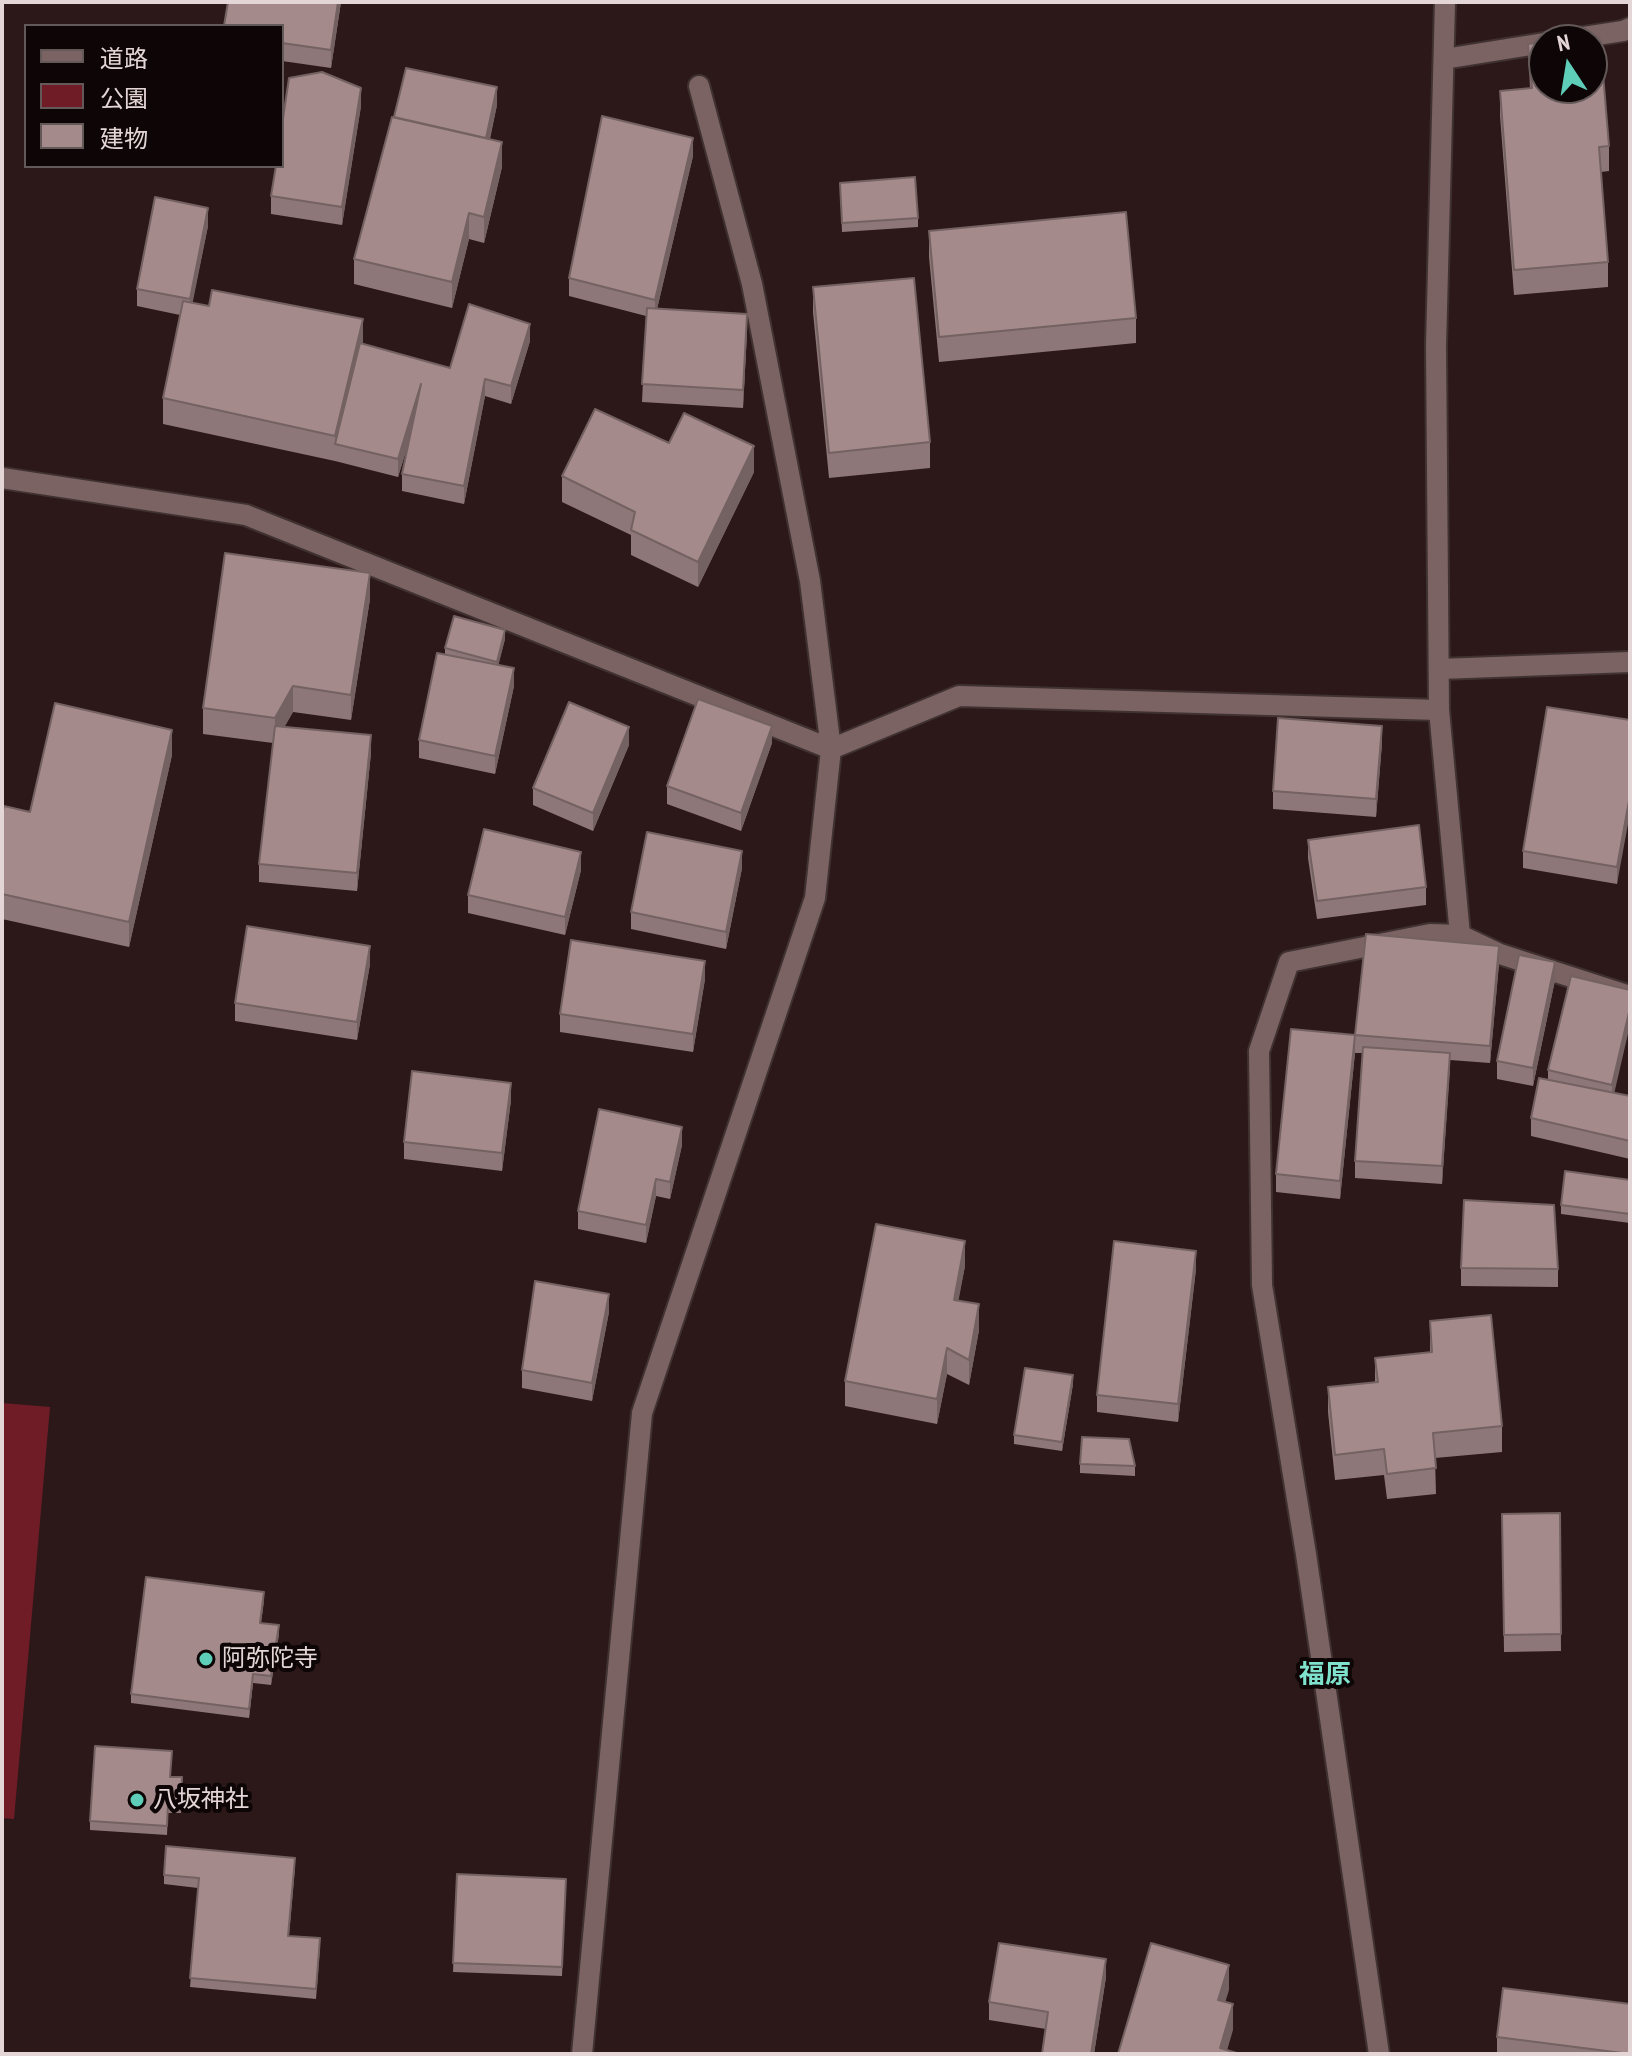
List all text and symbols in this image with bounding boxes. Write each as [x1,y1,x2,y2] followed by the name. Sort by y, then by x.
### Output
[24,24,284,168] legend
[1528,24,1608,104] north arrow
[1555,28,1572,57] text: N
[100,43,148,74] text: 道路
[100,83,148,114] text: 公園
[100,123,148,154] text: 建物
[222,1645,318,1673] place label: 阿弥陀寺
[197,1650,215,1668] marker: 阿弥陀寺
[1299,1660,1351,1692] district label: 福原
[153,1786,249,1814] place label: 八坂神社
[128,1791,146,1809] marker: 八坂神社

